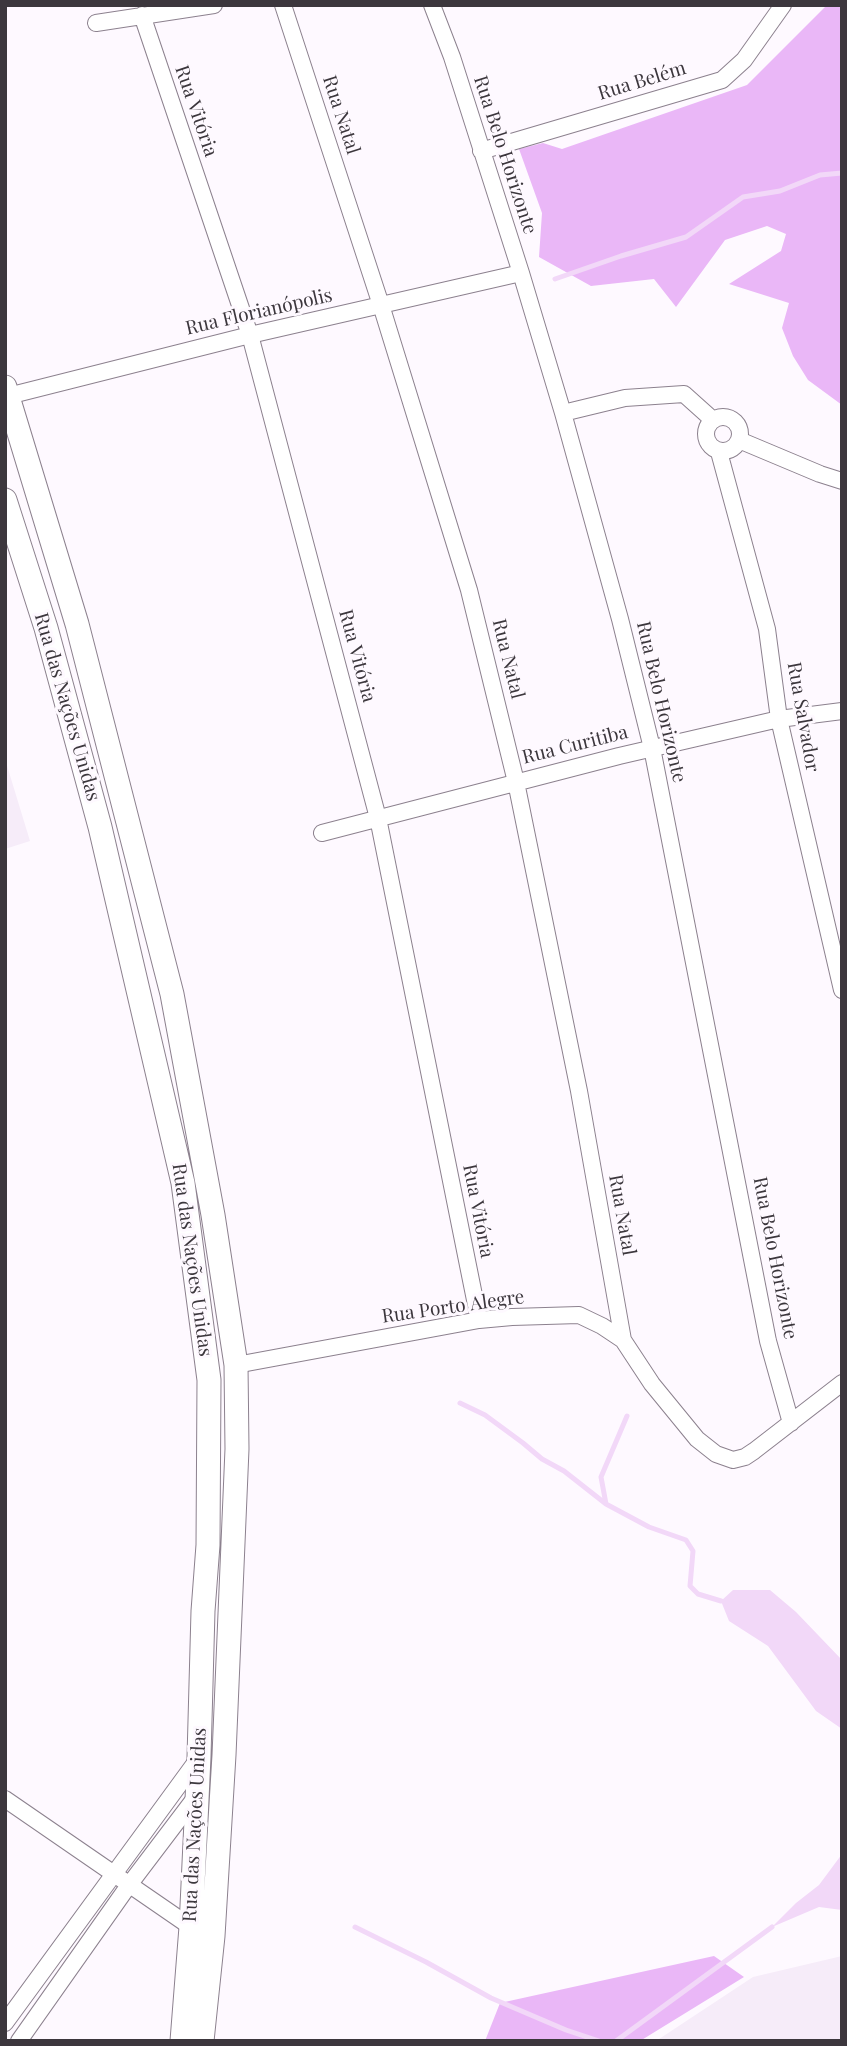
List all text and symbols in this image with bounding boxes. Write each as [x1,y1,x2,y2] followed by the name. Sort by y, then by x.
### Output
[595,57,689,105] street label: Rua Belém
[170,62,222,160] street label: Rua Vitória
[318,73,364,157] street label: Rua Natal
[469,73,541,237] street label: Rua Belo Horizonte
[183,284,335,340] street label: Rua Florianópolis
[334,607,380,705] street label: Rua Vitória
[29,610,105,804] street label: Rua das Nações Unidas
[487,617,529,701] street label: Rua Natal
[631,619,691,785] street label: Rua Belo Horizonte
[782,660,824,774] street label: Rua Salvador
[520,721,630,769] street label: Rua Curitiba
[167,1162,217,1358] street label: Rua das Nações Unidas
[458,1162,498,1260] street label: Rua Vitória
[604,1173,640,1257] street label: Rua Natal
[748,1175,802,1341] street label: Rua Belo Horizonte
[380,1286,526,1328] street label: Rua Porto Alegre
[179,1727,211,1923] street label: Rua das Nações Unidas

